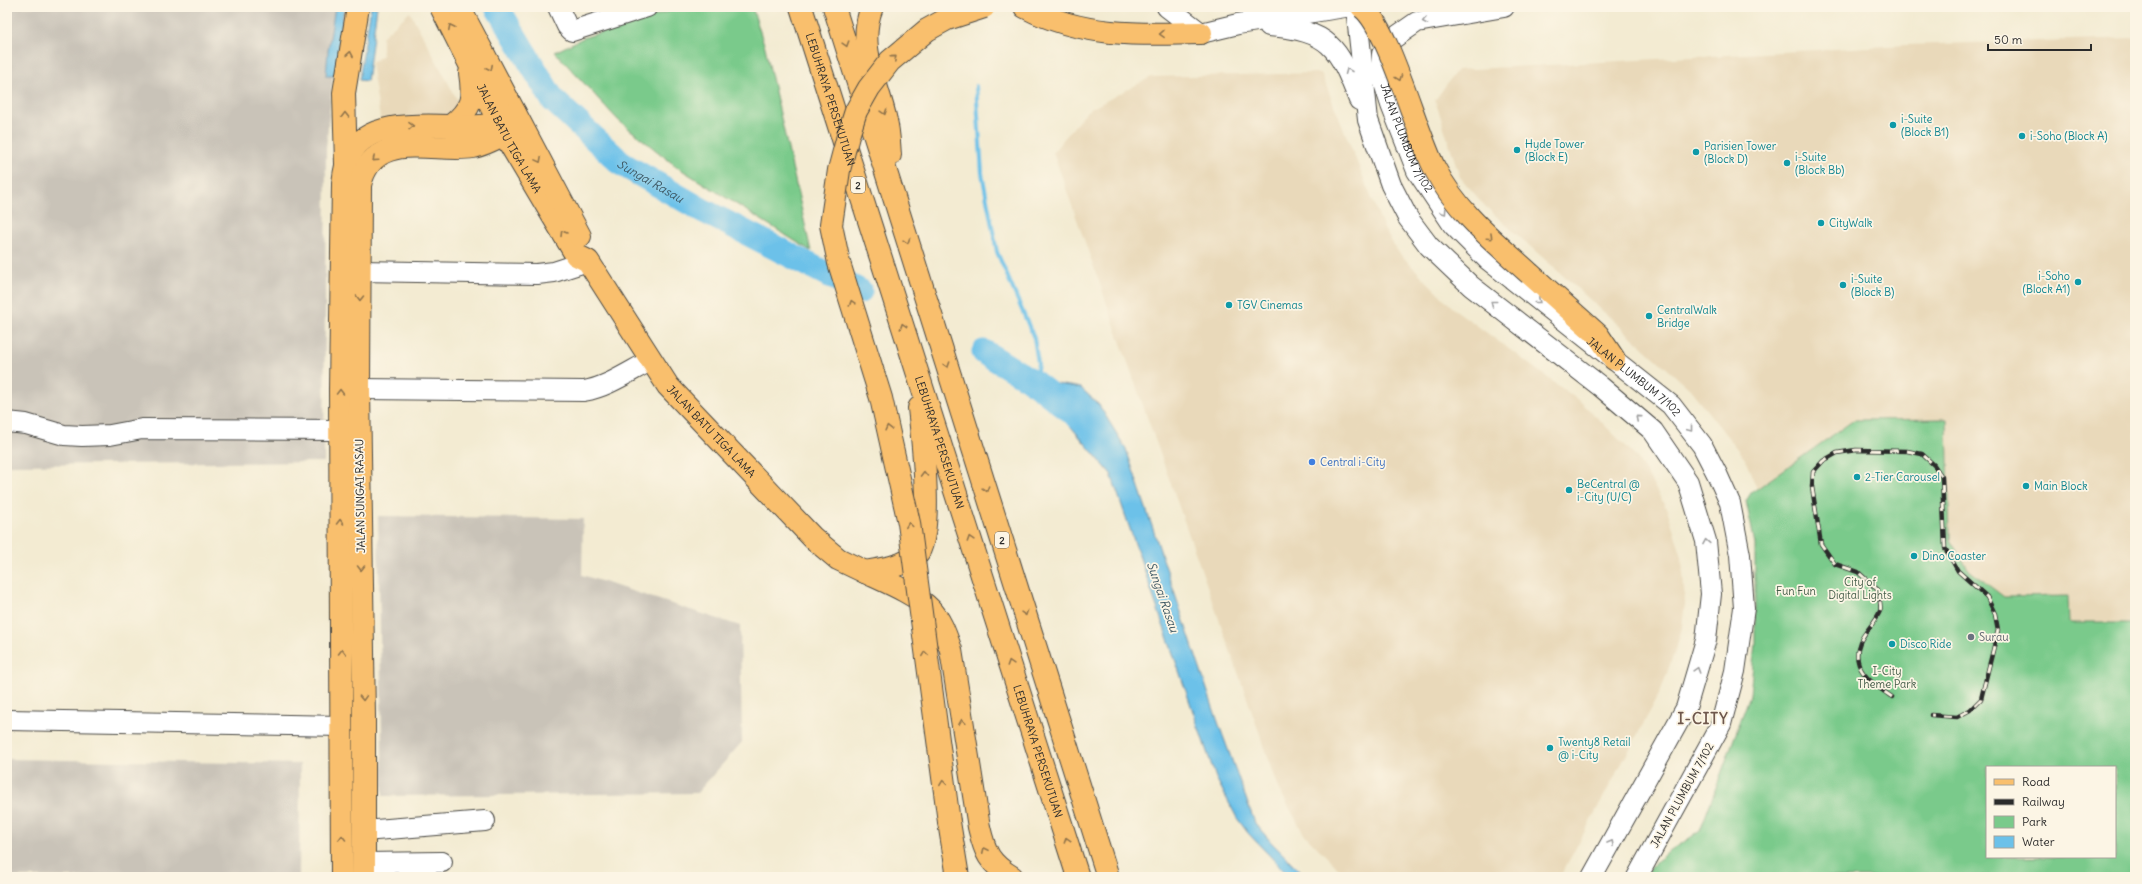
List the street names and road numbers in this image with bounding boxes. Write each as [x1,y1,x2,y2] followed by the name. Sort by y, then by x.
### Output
[803,31,858,168] street label: LEBUHRAYA PERSEKUTUAN
[474,81,545,196] street label: JALAN BATU TIGA LAMA
[1377,81,1436,195] street label: JALAN PLUMBUM 7/102
[851,177,865,193] road number: 2
[1584,334,1684,419] street label: JALAN PLUMBUM 7/102
[912,374,967,511] street label: LEBUHRAYA PERSEKUTUAN
[664,382,759,481] street label: JALAN BATU TIGA LAMA
[352,439,368,553] street label: JALAN SUNGAI RASAU
[995,532,1009,548] road number: 2
[1010,683,1066,820] street label: LEBUHRAYA PERSEKUTUAN
[1647,740,1717,850] street label: JALAN PLUMBUM 7/102

